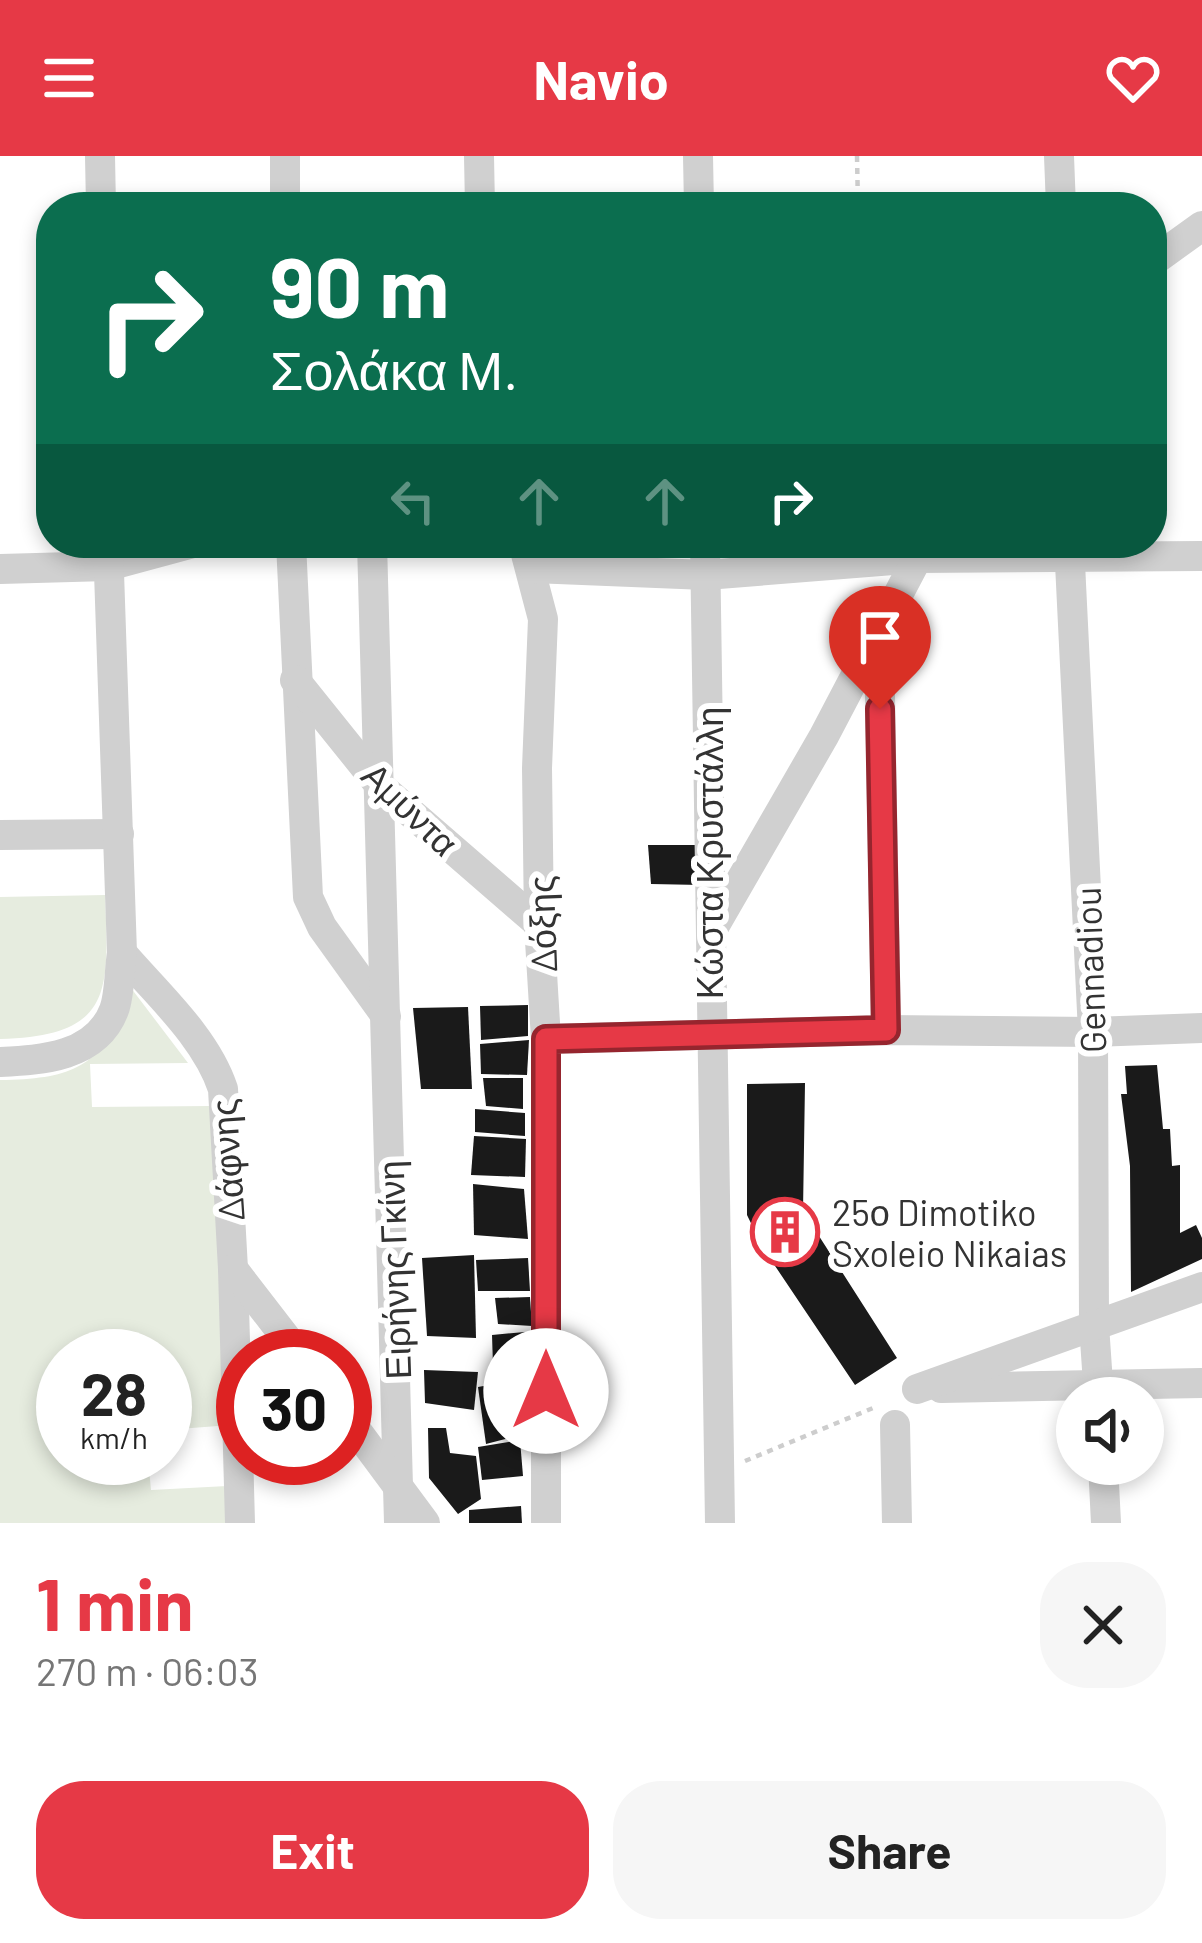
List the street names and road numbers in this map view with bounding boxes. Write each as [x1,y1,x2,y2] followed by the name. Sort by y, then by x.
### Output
[687,707,731,999] street label: Κώστα Κρυστάλλη
[354,752,468,864] street label: Αμύντα
[518,875,565,973] street label: Δόξης
[1065,886,1113,1054] street label: Gennadiou
[200,1097,253,1223] street label: Δάφνης
[368,1160,419,1380] street label: Ειρήνης Γκίνη

